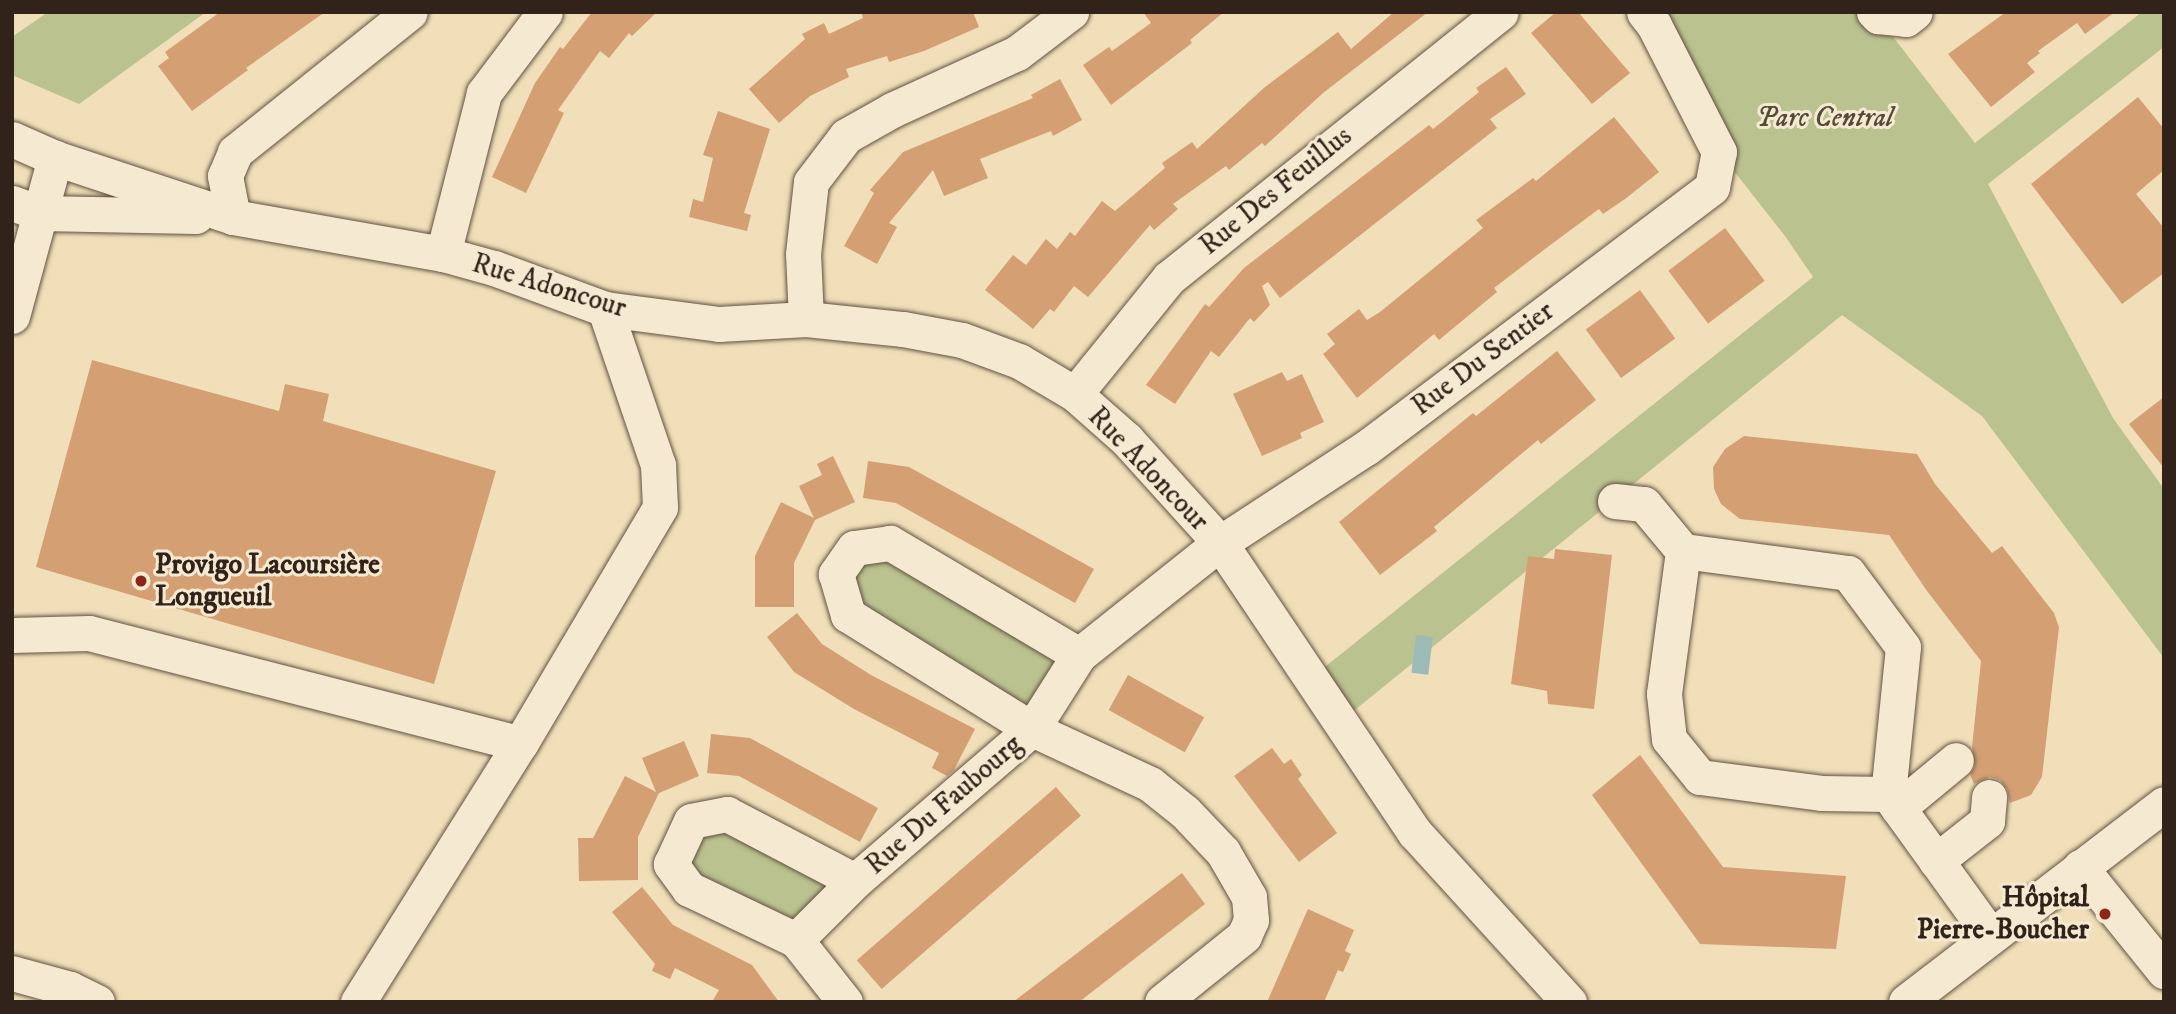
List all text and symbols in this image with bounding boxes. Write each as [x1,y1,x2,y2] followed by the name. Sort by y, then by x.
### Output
[1757,101,1893,135] park label: Parc Central
[1193,119,1359,263] street label: Rue Des Feuillus
[468,247,630,325] street label: Rue Adoncour
[1405,295,1561,423] street label: Rue Du Sentier
[1081,400,1215,538] street label: Rue Adoncour
[155,548,380,614] place label: Provigo Lacoursière Longueuil
[133,573,149,589] marker: Provigo Lacoursière Longueuil
[859,728,1029,882] street label: Rue Du Faubourg
[1917,881,2089,947] place label: Hôpital Pierre-Boucher
[2095,904,2115,924] marker: Hôpital Pierre-Boucher

